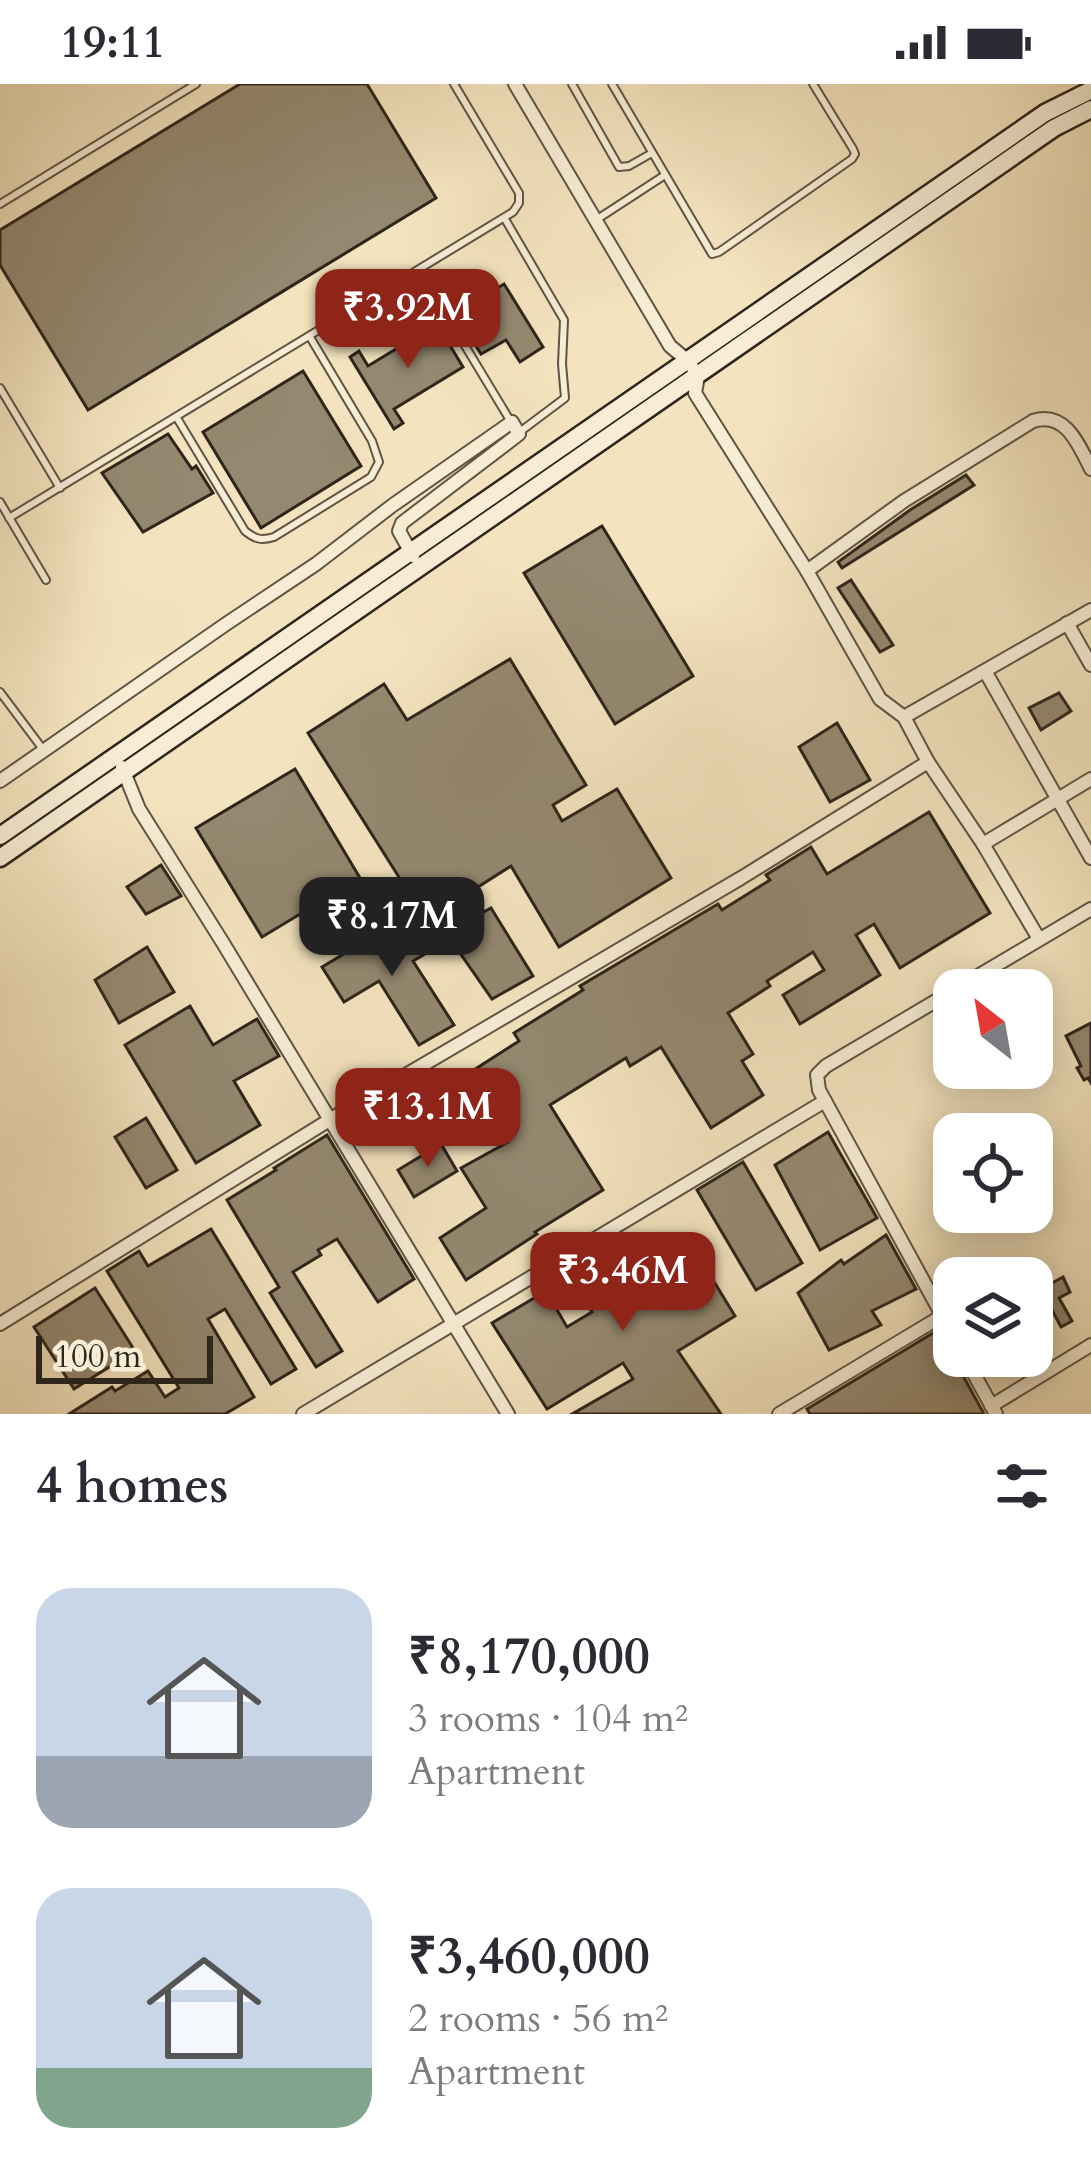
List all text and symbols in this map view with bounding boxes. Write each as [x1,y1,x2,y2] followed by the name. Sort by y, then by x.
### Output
[60,12,165,73] text: 19:11
[310,269,506,371] pin: ₹3.92M
[342,281,474,334] text: ₹3.92M
[294,877,490,979] pin: ₹8.17M
[326,889,458,942] text: ₹8.17M
[933,969,1053,1089] north arrow
[933,969,1053,1377] map controls
[330,1068,526,1170] pin: ₹13.1M
[362,1080,494,1133] text: ₹13.1M
[933,1113,1053,1233] button: locate
[525,1232,721,1334] pin: ₹3.46M
[557,1244,689,1297] text: ₹3.46M
[933,1257,1053,1377] button: layers
[36,1330,213,1383] scale bar
[54,1334,141,1379] text: 100 m
[36,1451,228,1521] text: 4 homes
[989,1453,1055,1519] icon: filters
[408,1622,650,1692] text: ₹8,170,000
[132,1636,276,1780] icon: home
[408,1692,688,1745] text: 3 rooms · 104 m²
[408,1745,585,1798] text: Apartment
[408,1922,650,1992] text: ₹3,460,000
[132,1936,276,2080] icon: home
[408,1992,668,2045] text: 2 rooms · 56 m²
[408,2045,585,2098] text: Apartment

